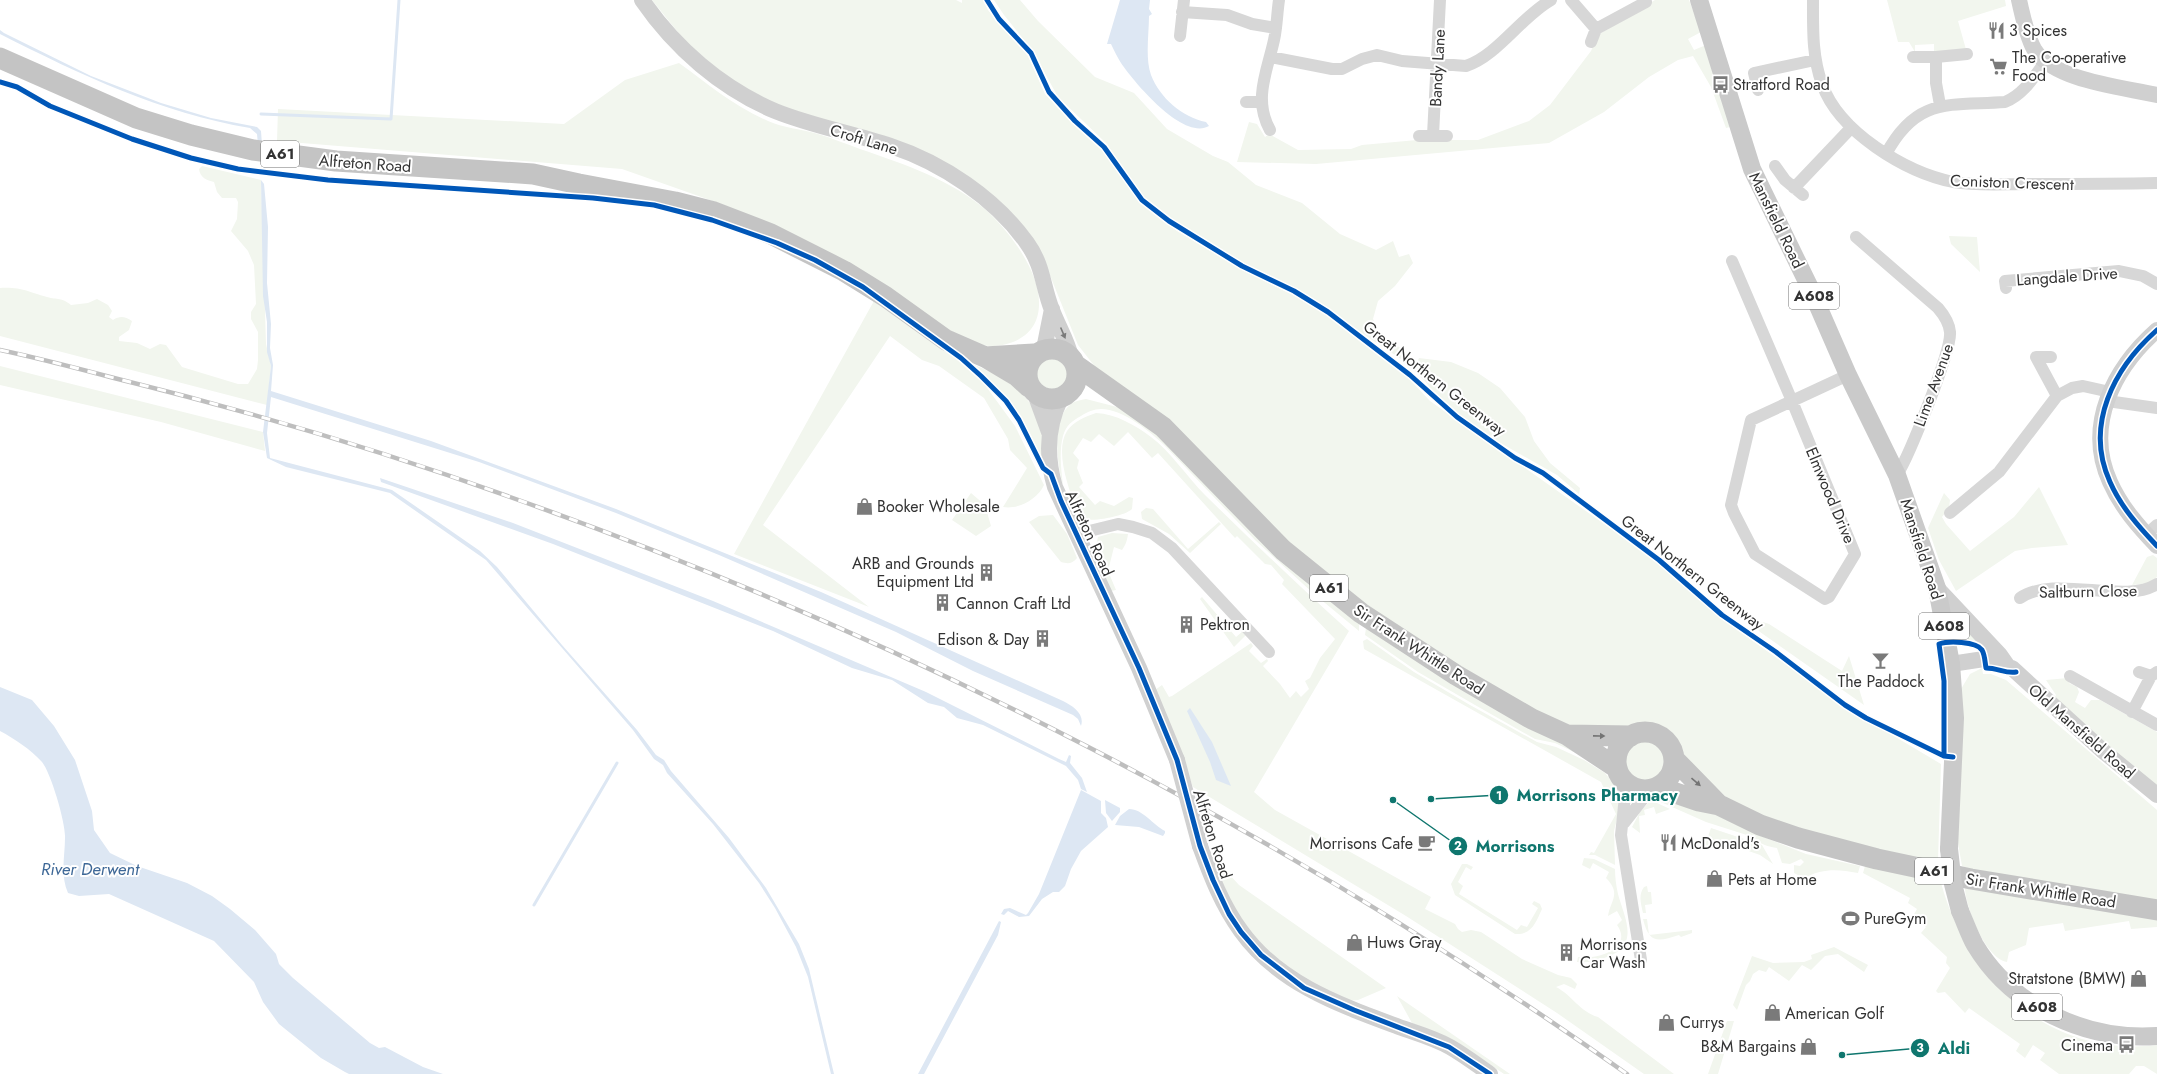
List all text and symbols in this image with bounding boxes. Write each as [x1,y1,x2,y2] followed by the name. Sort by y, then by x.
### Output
[2009,19,2067,42] place label: 3 Spices
[1986,20,2006,40] restaurant icon: 3 Spices
[1424,29,1451,107] street label: Bandy Lane
[2012,46,2126,87] place label: The Co-operative Food
[1989,56,2009,76] supermarket icon: The Co-operative Food
[1733,73,1830,96] place label: Stratford Road
[1710,74,1730,94] bus stop icon: Stratford Road
[827,118,901,161] street label: Croft Lane
[261,141,299,167] road number: A61
[318,149,412,178] street label: Alfreton Road
[1743,168,1810,272] street label: Mansfield Road
[1950,169,2074,196] street label: Coniston Crescent
[2016,261,2118,292] street label: Langdale Drive
[1789,283,1839,309] road number: A608
[1358,315,1512,442] street label: Great Northern Greenway
[1060,327,1066,338] one-way arrow
[1908,340,1959,430] street label: Lime Avenue
[1800,444,1861,547] street label: Elmwood Drive
[1060,486,1120,580] street label: Alfreton Road
[877,495,1000,518] place label: Booker Wholesale
[854,496,874,516] shop icon: Booker Wholesale
[1894,496,1949,602] street label: Mansfield Road
[1616,509,1770,636] street label: Great Northern Greenway
[852,552,974,593] place label: ARB and Grounds Equipment Ltd
[977,562,997,582] building icon: ARB and Grounds Equipment Ltd
[1310,575,1348,601] road number: A61
[2039,579,2137,604] street label: Saltburn Close
[956,592,1071,615] place label: Cannon Craft Ltd
[933,593,953,613] building icon: Cannon Craft Ltd
[1349,598,1489,700] street label: Sir Frank Whittle Road
[1200,613,1250,636] place label: Pektron
[1919,613,1969,639] road number: A608
[1177,614,1197,634] building icon: Pektron
[937,628,1030,651] place label: Edison & Day
[1032,629,1052,649] building icon: Edison & Day
[1871,650,1891,670] bar icon: The Paddock
[1838,670,1925,693] place label: The Paddock
[2023,678,2140,784] street label: Old Mansfield Road
[1593,733,1606,739] one-way arrow
[1692,777,1701,786] one-way arrow
[1489,781,1686,810] callout: Morrisons Pharmacy
[1516,783,1679,807] text: Morrisons Pharmacy
[1187,787,1238,882] street label: Alfreton Road
[1496,787,1502,805] text: 1
[1448,831,1563,860] callout: Morrisons
[1310,832,1413,855] place label: Morrisons Cafe
[1681,832,1760,855] place label: McDonald's
[1416,833,1436,853] cafe icon: Morrisons Cafe
[1658,833,1678,853] restaurant icon: McDonald's
[1475,834,1555,858] text: Morrisons
[1454,837,1462,855] text: 2
[41,857,140,881] water label: River Derwent
[1915,858,1953,884] road number: A61
[1964,867,2118,914] street label: Sir Frank Whittle Road
[1728,868,1817,891] place label: Pets at Home
[1705,869,1725,889] shop icon: Pets at Home
[1864,907,1927,930] place label: PureGym
[1841,908,1861,928] sports icon: PureGym
[1367,931,1442,954] place label: Huws Gray
[1344,932,1364,952] shop icon: Huws Gray
[1580,933,1647,974] place label: Morrisons Car Wash
[1557,943,1577,963] building icon: Morrisons Car Wash
[2008,967,2126,990] place label: Stratstone (BMW)
[2129,968,2149,988] shop icon: Stratstone (BMW)
[2012,994,2062,1020] road number: A608
[1785,1002,1884,1025] place label: American Golf
[1762,1003,1782,1023] shop icon: American Golf
[1680,1011,1724,1034] place label: Currys
[1657,1012,1677,1032] shop icon: Currys
[1910,1033,1978,1062] callout: Aldi
[2061,1034,2113,1057] place label: Cinema
[1701,1035,1796,1058] place label: B&M Bargains
[2116,1035,2136,1055] bus stop icon: Cinema
[1799,1036,1819,1056] shop icon: B&M Bargains
[1937,1036,1970,1060] text: Aldi
[1916,1039,1924,1057] text: 3

